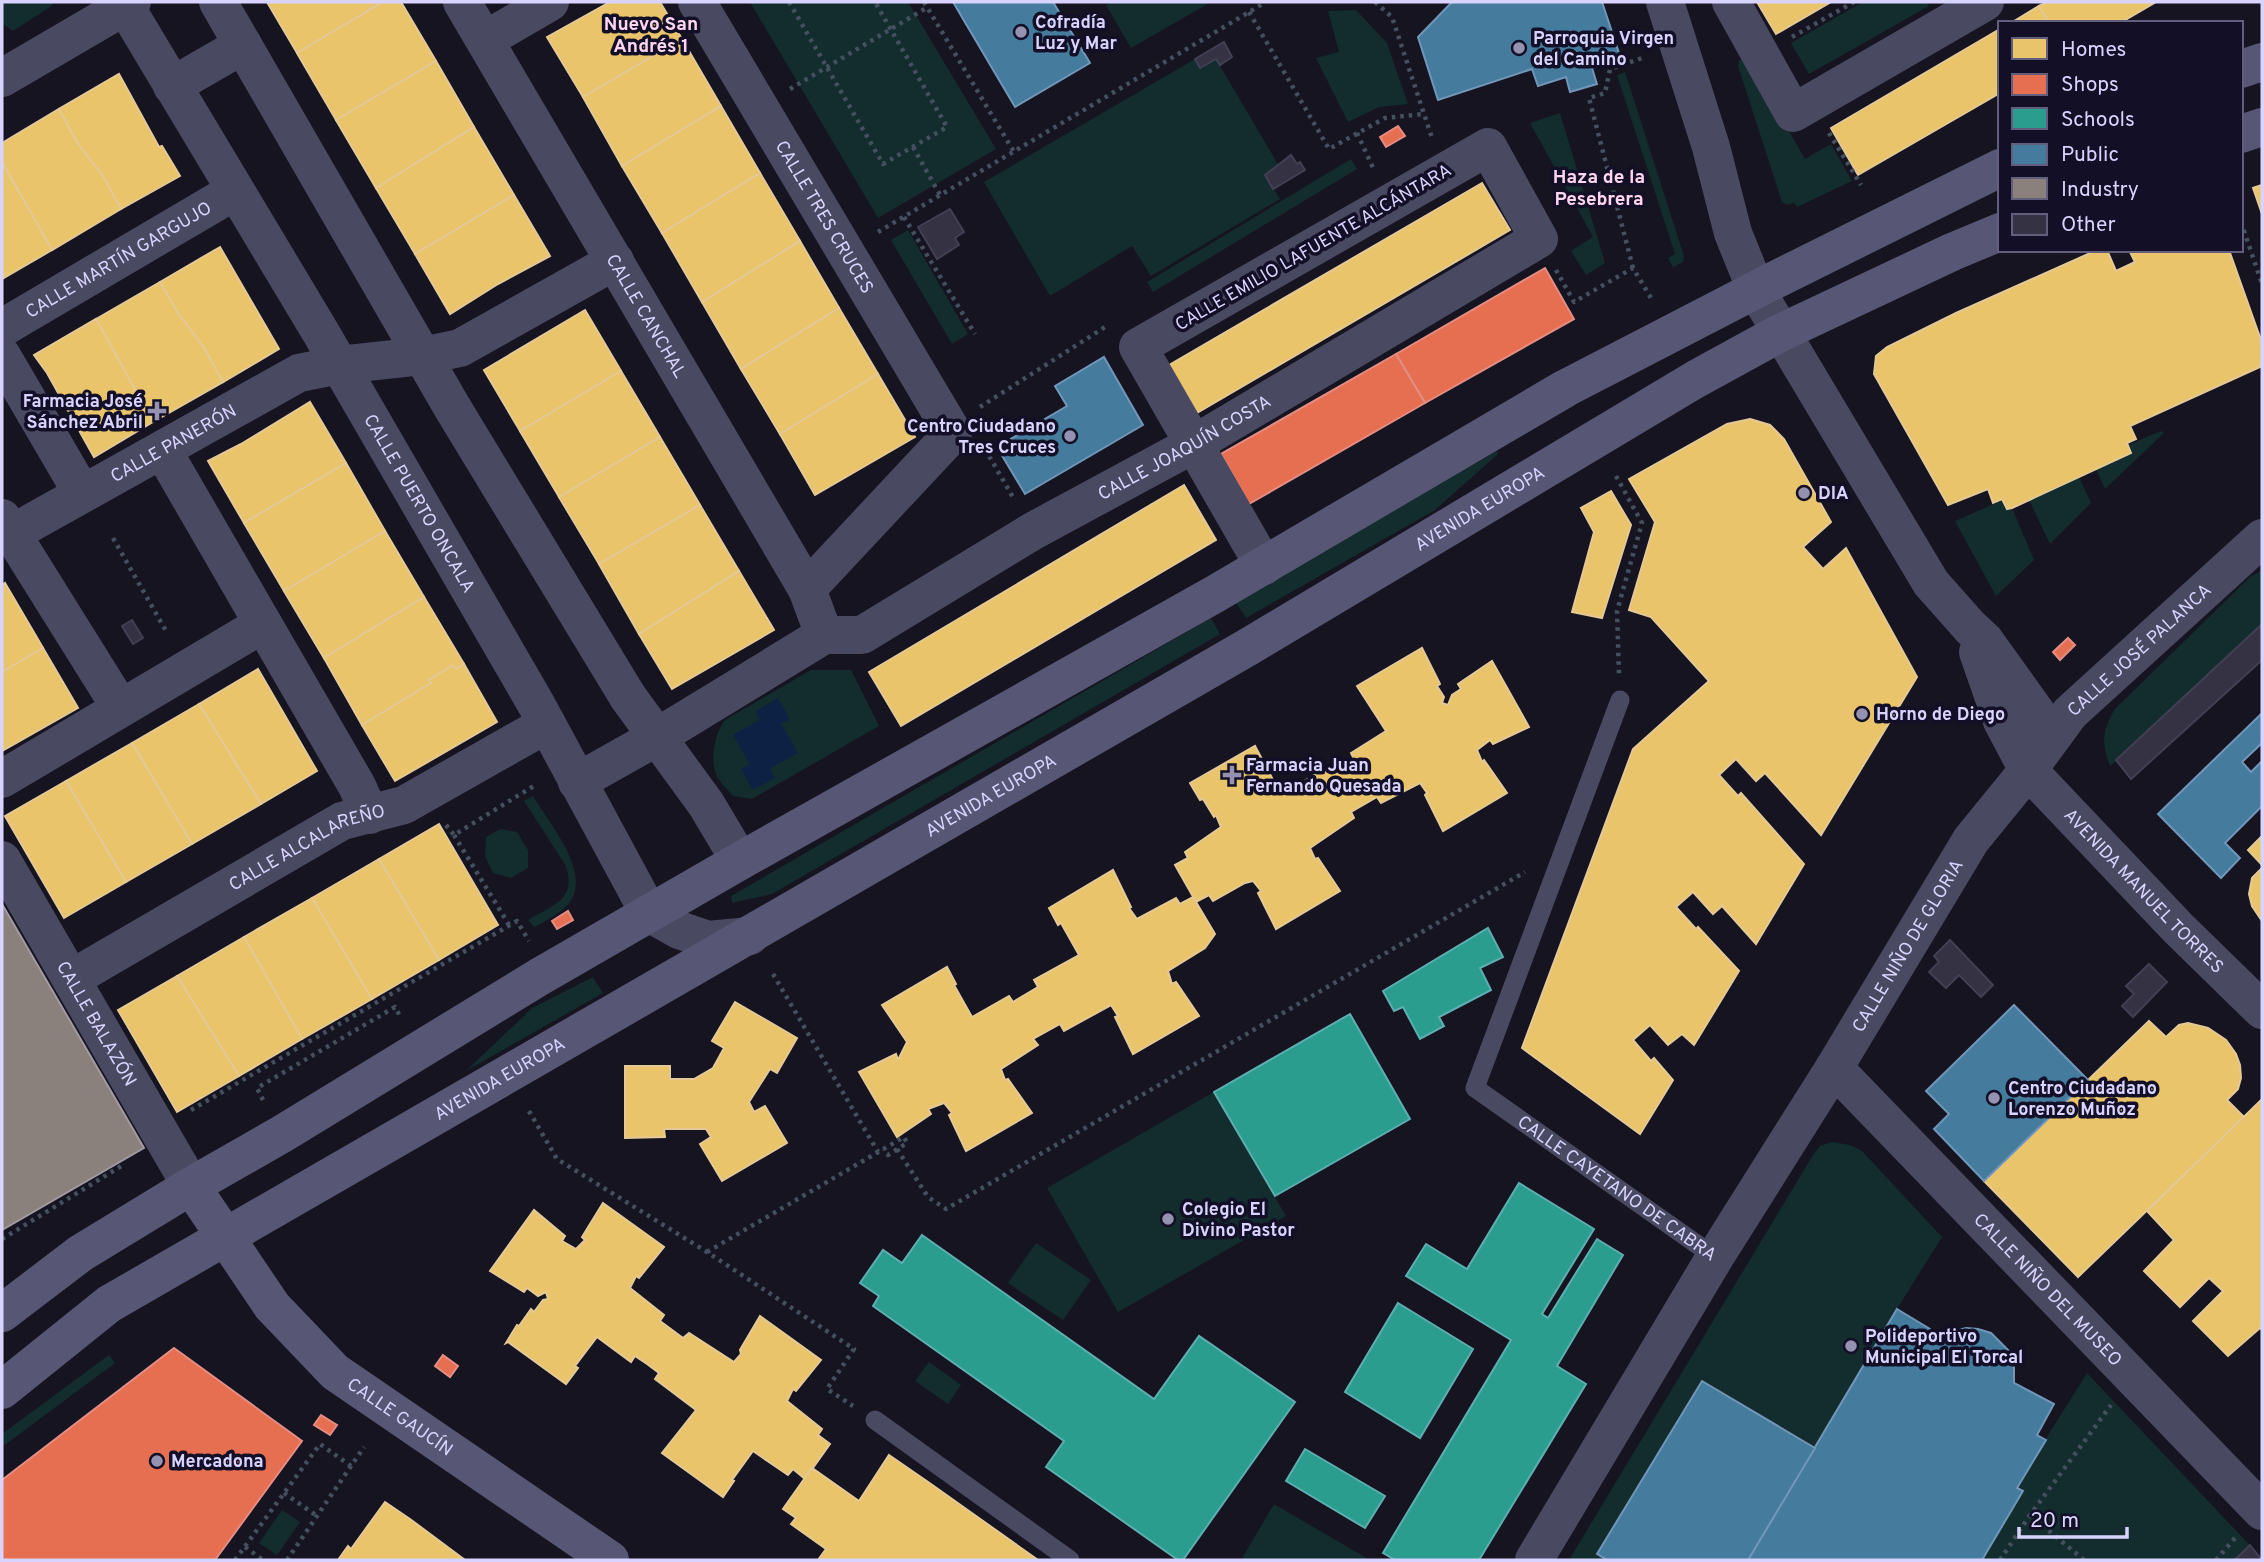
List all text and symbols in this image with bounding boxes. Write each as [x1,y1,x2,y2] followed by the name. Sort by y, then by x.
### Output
[1035,12,1118,56] place label: Cofradía Luz y Mar
[604,13,698,59] district label: Nuevo San Andrés 1
[1998,21,2243,252] legend
[1013,24,1029,40] marker: Cofradía Luz y Mar
[1533,28,1674,72] place label: Parroquia Virgen del Camino
[2061,37,2126,64] text: Homes
[1511,40,1527,56] marker: Parroquia Virgen del Camino
[2061,72,2119,99] text: Shops
[2061,107,2135,134] text: Schools
[769,137,878,298] street label: CALLE TRES CRUCES
[2061,142,2119,169] text: Public
[1171,158,1456,337] street label: CALLE EMILIO LAFUENTE ALCÁNTARA
[1553,166,1645,212] district label: Haza de la Pesebrera
[2061,177,2139,204] text: Industry
[22,197,216,324] street label: CALLE MARTÍN GARGUJO
[2061,212,2116,239] text: Other
[600,250,691,383] street label: CALLE CANCHAL
[23,391,143,435] place label: Farmacia José Sánchez Abril
[1095,391,1276,507] street label: CALLE JOAQUÍN COSTA
[107,400,241,489] street label: CALLE PANERÓN
[149,403,165,419] marker: Farmacia José Sánchez Abril
[358,410,479,598] street label: CALLE PUERTO ONCALA
[907,416,1056,460] place label: Centro Ciudadano Tres Cruces
[1062,428,1078,444] marker: Centro Ciudadano Tres Cruces
[1411,462,1550,558] street label: AVENIDA EUROPA
[1818,483,1849,506] place label: DIA
[1796,485,1812,501] marker: DIA
[2063,580,2217,723] street label: CALLE JOSÉ PALANCA
[1876,704,2005,727] place label: Horno de Diego
[1854,706,1870,722] marker: Horno de Diego
[922,750,1061,844] street label: AVENIDA EUROPA
[1246,755,1402,799] place label: Farmacia Juan Fernando Quesada
[1224,767,1240,783] marker: Farmacia Juan Fernando Quesada
[225,800,388,897] street label: CALLE ALCALAREÑO
[2058,805,2228,979] street label: AVENIDA MANUEL TORRES
[1848,856,1970,1037] street label: CALLE NIÑO DE GLORIA
[50,957,141,1091] street label: CALLE BALAZÓN
[431,1033,570,1127] street label: AVENIDA EUROPA
[2008,1078,2157,1122] place label: Centro Ciudadano Lorenzo Muñoz
[1986,1090,2002,1106] marker: Centro Ciudadano Lorenzo Muñoz
[1512,1111,1720,1267] street label: CALLE CAYETANO DE CABRA
[1182,1199,1295,1243] place label: Colegio El Divino Pastor
[1968,1209,2126,1372] street label: CALLE NIÑO DEL MUSEO
[1160,1211,1176,1227] marker: Colegio El Divino Pastor
[1865,1326,2023,1370] place label: Polideportivo Municipal El Torcal
[1843,1338,1859,1354] marker: Polideportivo Municipal El Torcal
[342,1373,457,1462] street label: CALLE GAUCÍN
[171,1451,264,1474] place label: Mercadona
[149,1453,165,1469] marker: Mercadona
[2019,1496,2128,1540] scale bar
[2030,1508,2079,1535] text: 20 m

